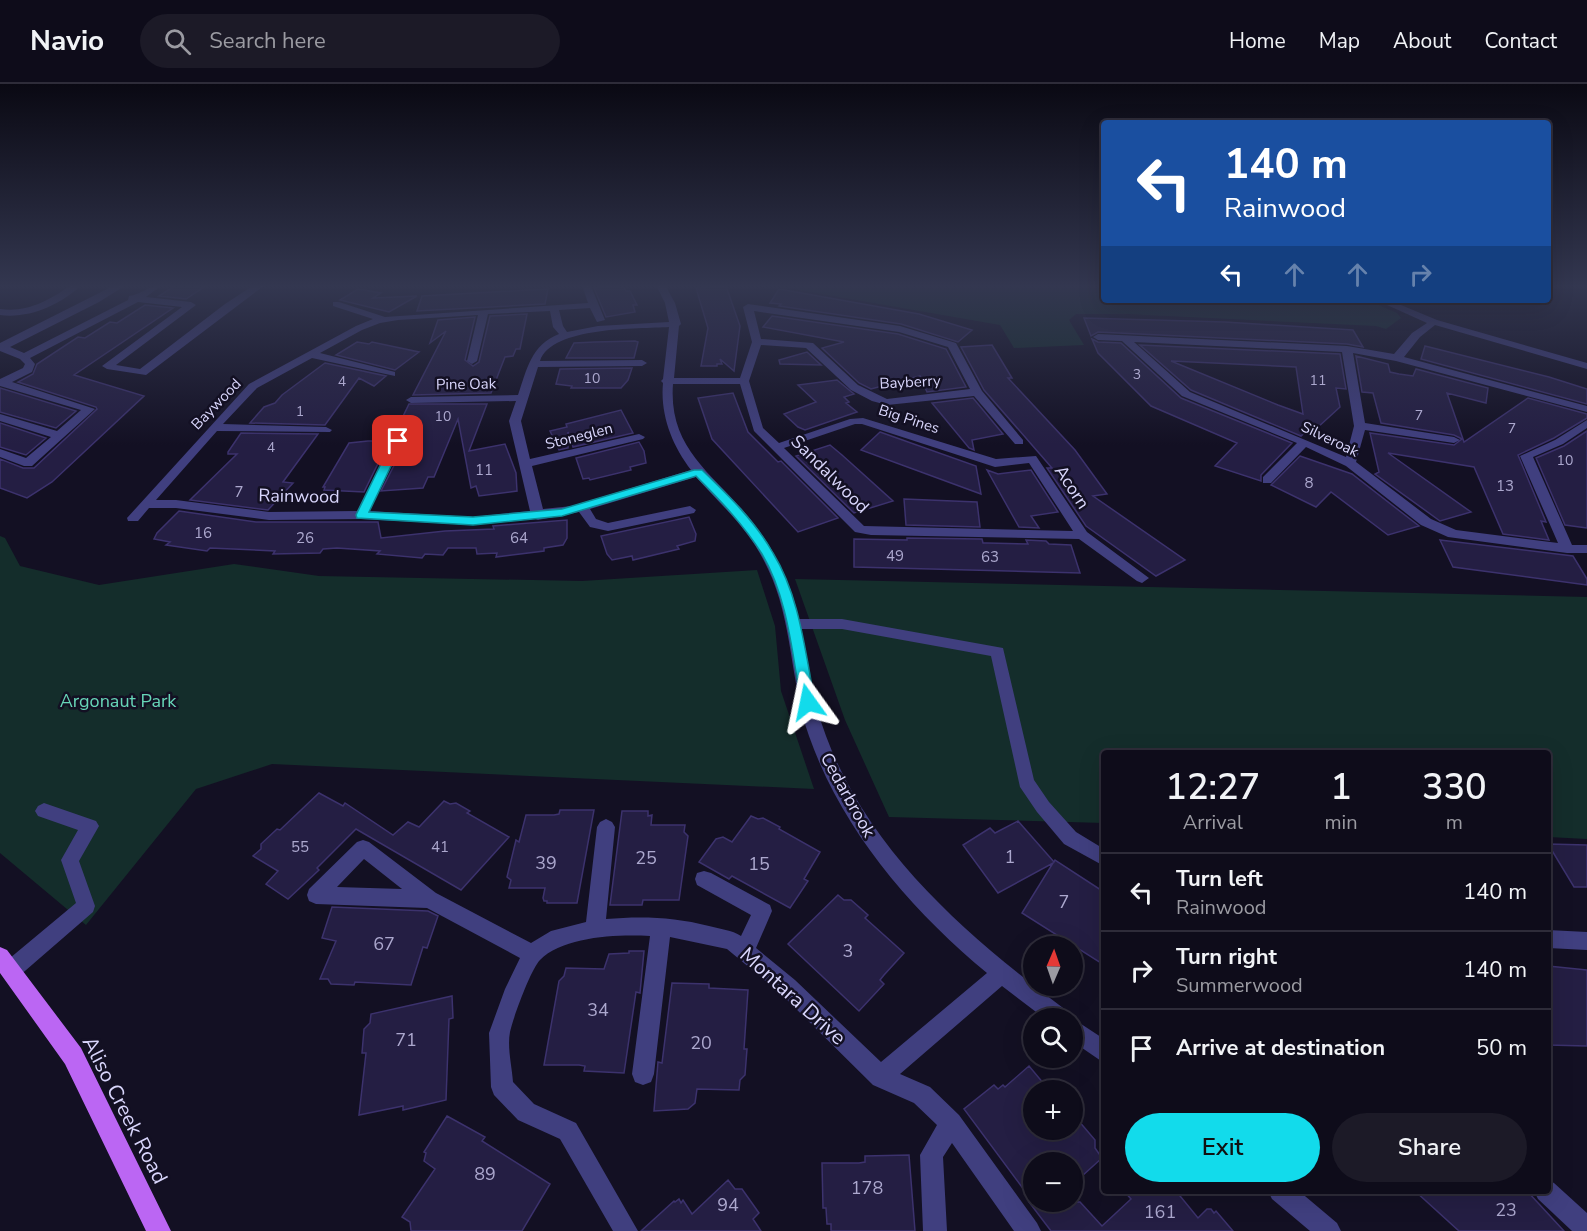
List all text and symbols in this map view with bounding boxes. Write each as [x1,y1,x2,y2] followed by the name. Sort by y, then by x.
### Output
[140,14,560,68] search box
[30,22,104,60] text: Navio
[161,25,194,58] icon: search
[209,26,326,56] text: Search here
[1229,27,1286,55] text: Home
[1319,27,1360,55] text: Map
[1393,27,1451,55] text: About
[1484,27,1557,55] text: Contact
[1224,136,1348,193] text: 140 m
[1125,144,1203,222] icon: left
[1224,190,1346,227] text: Rainwood
[1215,258,1248,291] icon: left
[1278,258,1311,291] icon: ahead
[1341,258,1374,291] icon: ahead
[1404,258,1437,291] icon: right
[1133,365,1141,384] house number: 3
[584,369,600,388] house number: 10
[879,370,941,394] street label: Bayberry
[1310,371,1326,390] house number: 11
[338,372,346,391] house number: 4
[436,373,497,395] street label: Pine Oak
[187,374,245,434] street label: Baywood
[876,400,942,438] street label: Big Pines
[296,402,304,421] house number: 1
[1415,406,1423,425] house number: 7
[435,407,451,426] house number: 10
[372,415,423,466] pin
[1298,417,1363,462] street label: Silveroak
[543,418,615,454] street label: Stoneglen
[1508,419,1516,438] house number: 7
[381,424,414,457] icon: arrive
[786,430,874,518] street label: Sandalwood
[267,438,275,457] house number: 4
[1557,451,1573,470] house number: 10
[475,460,493,480] house number: 11
[1049,460,1095,514] street label: Acorn
[1304,473,1314,493] house number: 8
[1496,476,1514,496] house number: 13
[234,482,244,502] house number: 7
[258,483,340,509] street label: Rainwood
[194,523,212,543] house number: 16
[296,528,314,548] house number: 26
[510,528,528,548] house number: 64
[886,546,904,566] house number: 49
[981,547,999,567] house number: 63
[776,670,840,734] position arrow
[60,689,177,713] park label: Argonaut Park
[815,748,882,843] street label: Cedarbrook
[1165,763,1260,812] text: 12:27
[1330,763,1352,812] text: 1
[1422,763,1487,812] text: 330
[1183,809,1243,836] text: Arrival
[1325,809,1358,836] text: min
[1446,809,1463,836] text: m
[291,837,309,857] house number: 55
[431,837,449,857] house number: 41
[1005,845,1015,869] house number: 1
[635,846,657,870] house number: 25
[535,851,557,875] house number: 39
[748,852,770,876] house number: 15
[1176,864,1263,894] text: Turn left
[1125,876,1158,909] icon: left
[1463,877,1527,907] text: 140 m
[1059,890,1069,914] house number: 7
[1176,894,1266,921] text: Rainwood
[373,932,395,956] house number: 67
[1023,936,1083,996] north arrow
[1023,936,1083,1212] map controls
[843,939,853,963] house number: 3
[734,941,852,1051] street label: Montara Drive
[1176,942,1277,972] text: Turn right
[1125,954,1158,987] icon: right
[1463,955,1527,985] text: 140 m
[1176,972,1303,999] text: Summerwood
[587,998,609,1022] house number: 34
[1023,1008,1083,1068] button: search
[395,1028,417,1052] house number: 71
[76,1031,174,1189] street label: Aliso Creek Road
[690,1031,712,1055] house number: 20
[1125,1032,1158,1065] icon: arrive
[1176,1033,1385,1063] text: Arrive at destination
[1476,1033,1527,1063] text: 50 m
[1023,1080,1083,1140] button: +
[1125,1113,1320,1182] button: Exit
[1332,1113,1527,1182] button: Share
[1023,1152,1083,1212] button: −
[474,1162,496,1186] house number: 89
[851,1176,883,1200] house number: 178
[717,1193,739,1217] house number: 94
[1495,1198,1517,1222] house number: 23
[1144,1200,1176,1224] house number: 161

